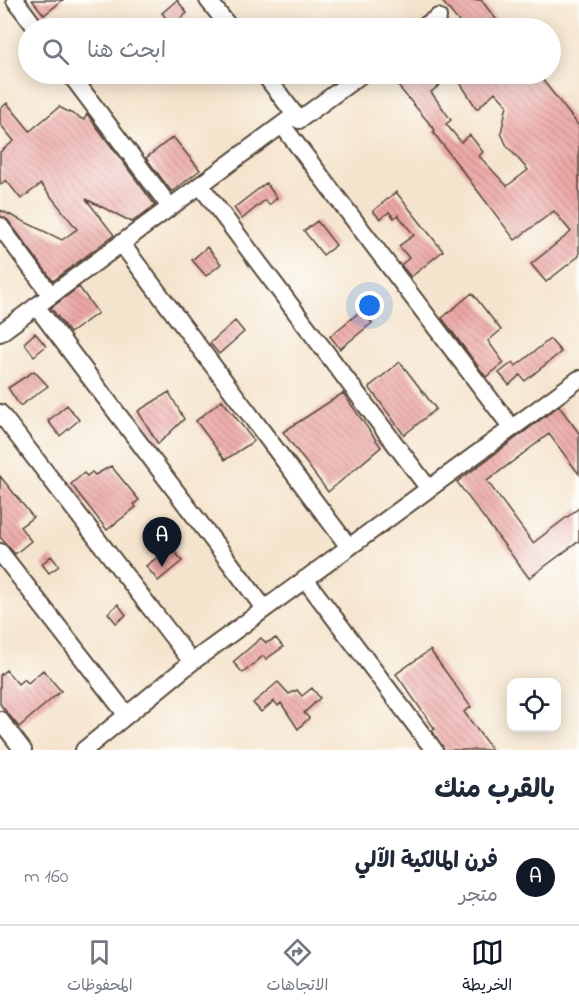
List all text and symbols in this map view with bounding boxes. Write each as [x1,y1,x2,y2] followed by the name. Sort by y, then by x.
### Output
[18,18,561,84] search box
[39,35,72,68] icon: search
[87,36,166,68] text: ابحث هنا
[355,291,384,320] your location
[142,518,182,567] pin: A
[507,678,561,732] map controls
[507,678,561,732] button: locate
[434,772,555,810] text: بالقرب منك
[355,846,498,878] text: فرن المالكية الآلي
[24,863,68,892] text: 160 m
[529,863,542,892] text: A
[459,882,498,911] text: متجر
[67,936,133,999] tab: المحفوظات
[267,936,328,999] tab: الاتجاهات
[462,936,512,999] tab: الخريطة

